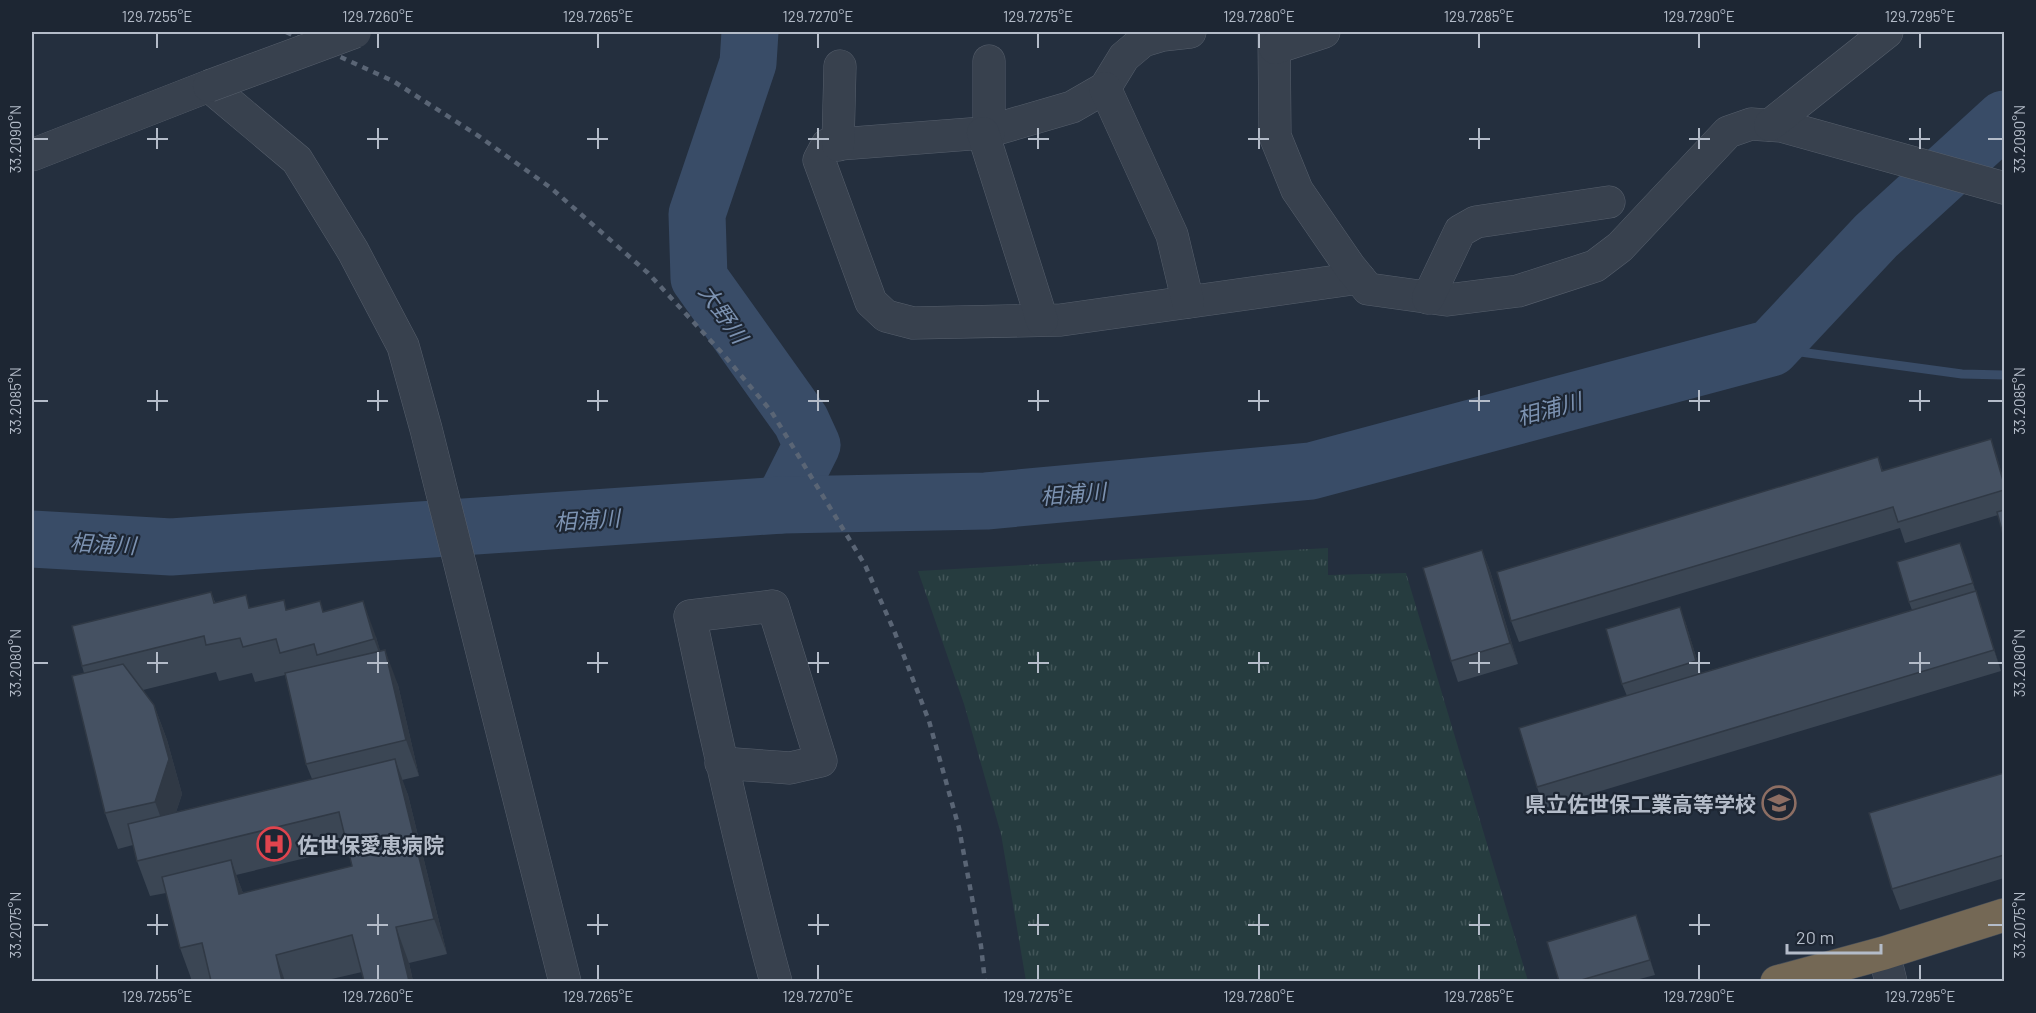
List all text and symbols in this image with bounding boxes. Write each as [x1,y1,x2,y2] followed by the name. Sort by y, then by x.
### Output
[122,7,192,25] text: 129.7255°E
[342,7,414,25] text: 129.7260°E
[563,7,633,25] text: 129.7265°E
[783,7,853,25] text: 129.7270°E
[1003,7,1073,25] text: 129.7275°E
[1223,7,1295,25] text: 129.7280°E
[1444,7,1514,25] text: 129.7285°E
[1663,7,1735,25] text: 129.7290°E
[1885,7,1955,25] text: 129.7295°E
[6,105,24,173] text: 33.2090°N
[2010,105,2028,173] text: 33.2090°N
[694,279,755,349] water label: 大野川
[6,367,24,435] text: 33.2085°N
[2010,367,2028,435] text: 33.2085°N
[1514,386,1586,429] water label: 相浦川
[1039,477,1109,509] water label: 相浦川
[553,504,623,534] water label: 相浦川
[69,528,139,558] water label: 相浦川
[6,629,24,697] text: 33.2080°N
[2010,629,2028,697] text: 33.2080°N
[1761,785,1797,821] school or university icon: 県立佐世保工業高等学校
[1525,791,1756,816] place label: 県立佐世保工業高等学校
[256,826,292,862] hospital icon: 佐世保愛恵病院
[297,832,444,857] place label: 佐世保愛恵病院
[6,892,24,958] text: 33.2075°N
[2010,892,2028,958] text: 33.2075°N
[1787,917,1882,955] scale bar
[1796,926,1834,948] text: 20 m
[122,987,192,1005] text: 129.7255°E
[342,987,414,1005] text: 129.7260°E
[563,987,633,1005] text: 129.7265°E
[783,987,853,1005] text: 129.7270°E
[1003,987,1073,1005] text: 129.7275°E
[1223,987,1295,1005] text: 129.7280°E
[1444,987,1514,1005] text: 129.7285°E
[1663,987,1735,1005] text: 129.7290°E
[1885,987,1955,1005] text: 129.7295°E

